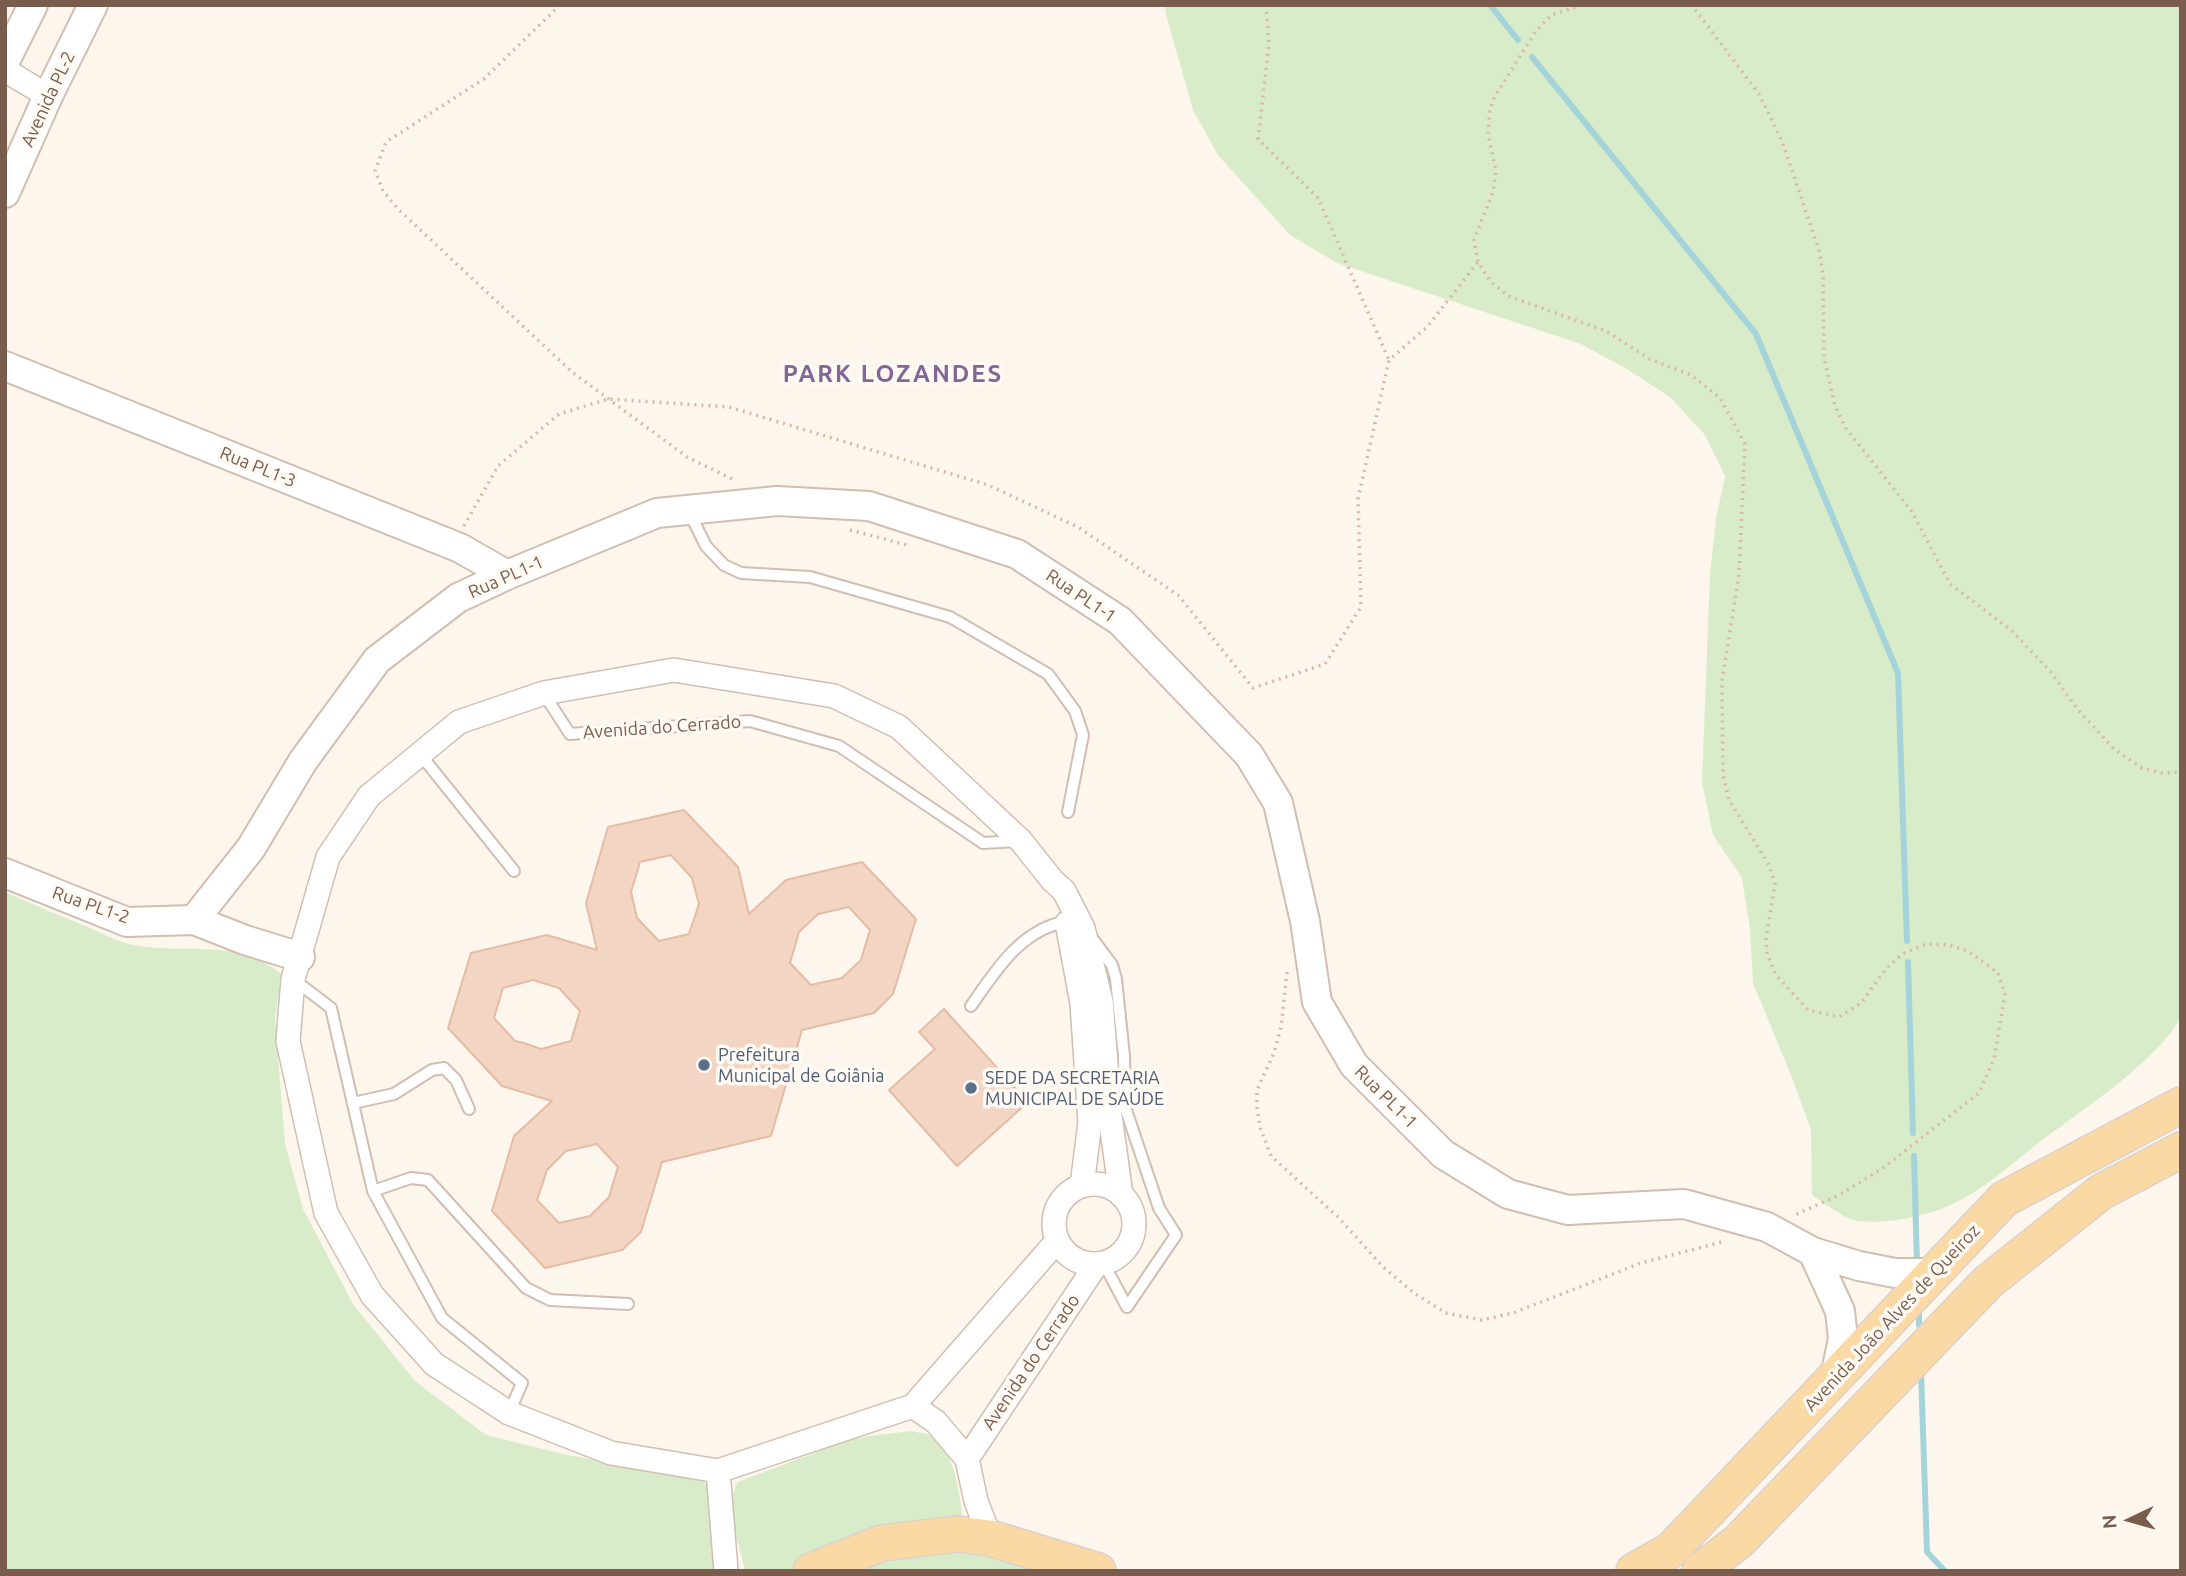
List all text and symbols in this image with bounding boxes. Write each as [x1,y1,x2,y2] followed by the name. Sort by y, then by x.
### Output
[16,48,80,150] street label: Avenida PL-2
[784,360,1002,388] district label: PARK LOZANDES
[217,442,299,492] street label: Rua PL1-3
[465,551,547,603] street label: Rua PL1-1
[1042,565,1120,627] street label: Rua PL1-1
[582,711,742,743] street label: Avenida do Cerrado
[50,882,132,928] street label: Rua PL1-2
[718,1044,885,1086] place label: Prefeitura Municipal de Goiânia
[696,1057,712,1073] marker: Prefeitura Municipal de Goiânia
[1350,1061,1422,1133] street label: Rua PL1-1
[985,1067,1164,1110] place label: SEDE DA SECRETARIA MUNICIPAL DE SAÚDE
[963,1080,979,1096] marker: SEDE DA SECRETARIA MUNICIPAL DE SAÚDE
[1800,1220,1984,1416] street label: Avenida João Alves de Queiroz
[978,1290,1084,1434] street label: Avenida do Cerrado
[2095,1485,2165,1555] north arrow
[2098,1514,2121,1530] text: N

